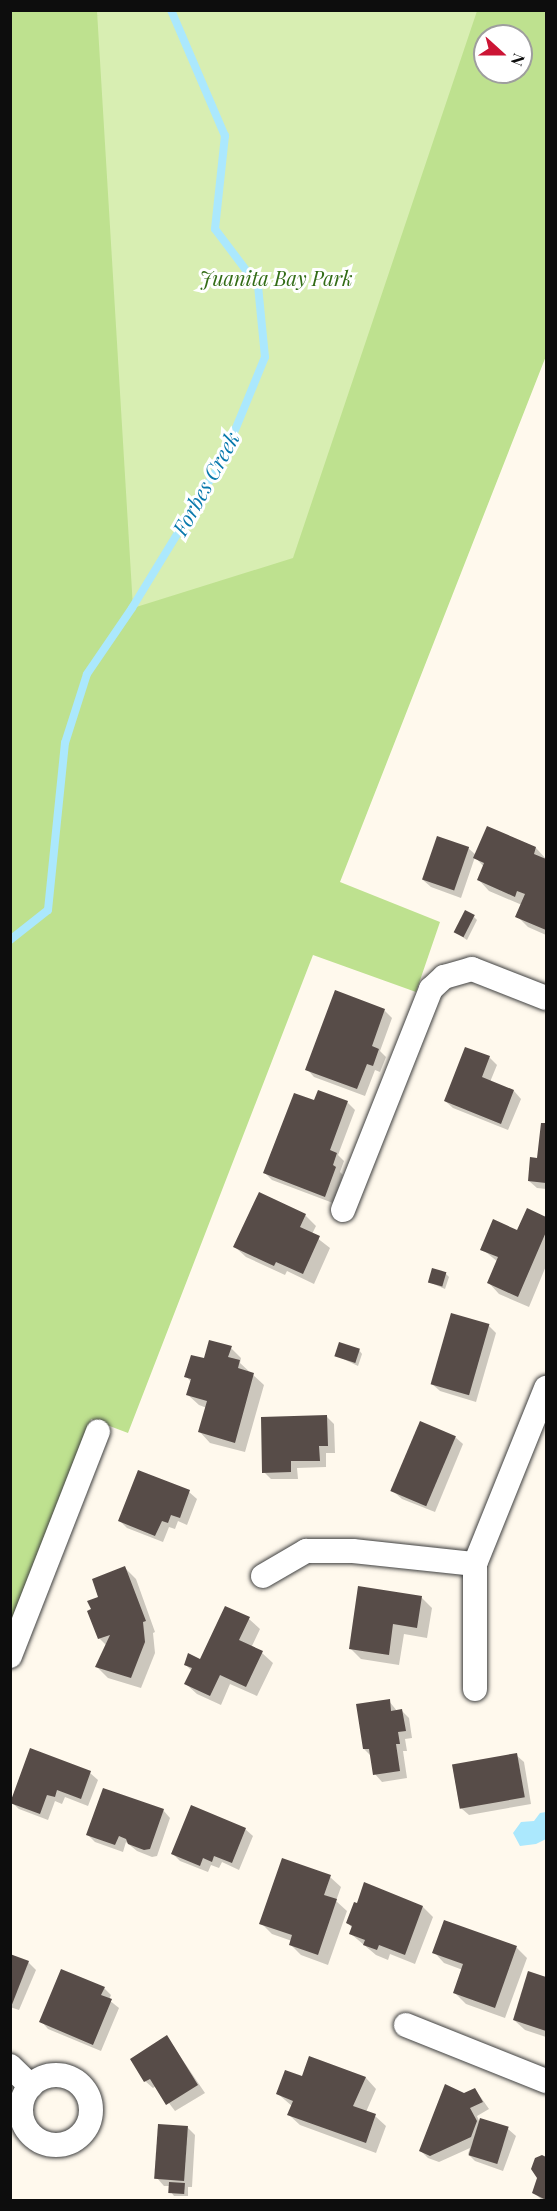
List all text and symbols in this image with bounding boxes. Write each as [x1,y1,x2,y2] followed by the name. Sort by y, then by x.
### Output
[473,24,533,84] north arrow
[507,51,530,69] text: N
[199,265,353,289] park label: Juanita Bay Park
[166,427,244,539] water label: Forbes Creek

